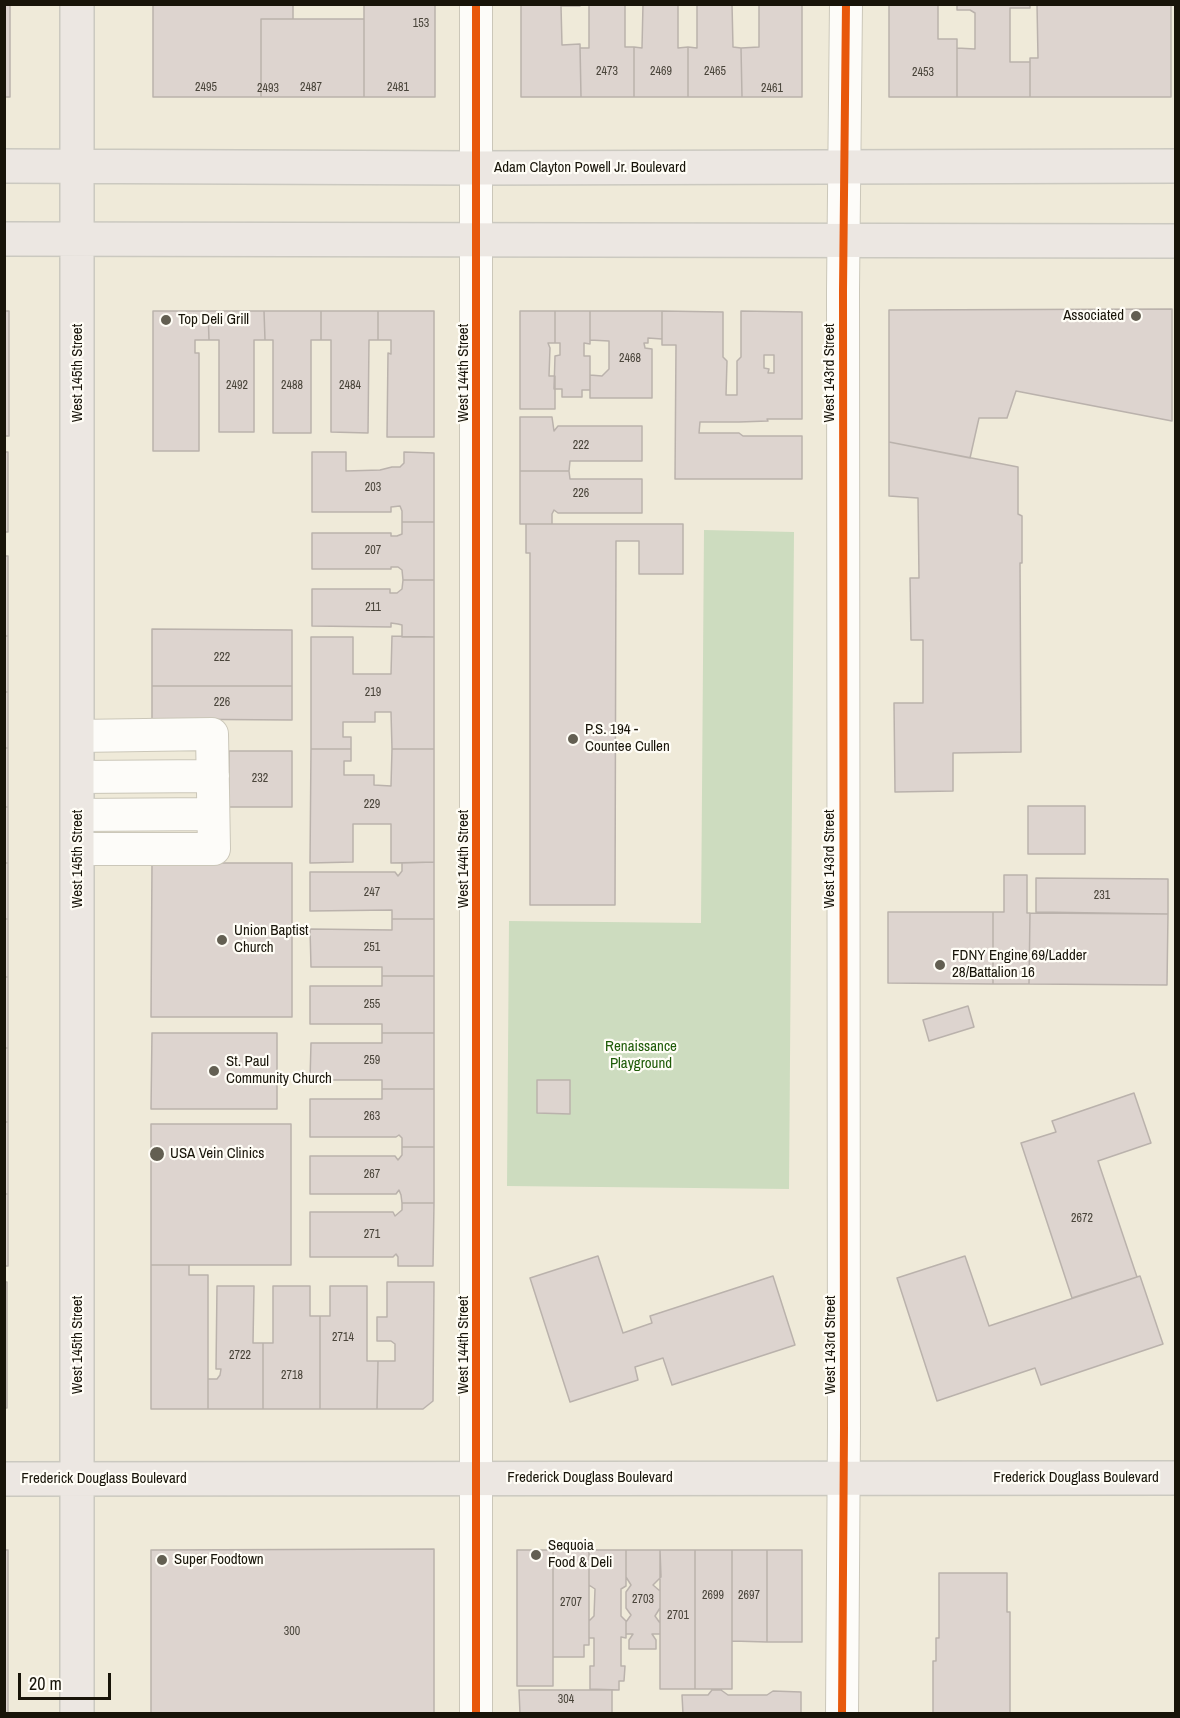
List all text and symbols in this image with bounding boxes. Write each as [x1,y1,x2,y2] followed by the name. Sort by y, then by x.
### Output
[413,17,429,31] house number: 153
[596,65,618,79] house number: 2473
[650,65,672,79] house number: 2469
[704,65,726,79] house number: 2465
[912,66,934,80] house number: 2453
[195,81,217,95] house number: 2495
[300,81,322,95] house number: 2487
[387,81,409,95] house number: 2481
[257,82,279,96] house number: 2493
[761,82,783,96] house number: 2461
[494,159,686,177] street label: Adam Clayton Powell Jr. Boulevard
[1063,307,1124,325] place label: Associated
[1129,309,1143,323] marker: Associated
[178,311,249,329] place label: Top Deli Grill
[159,313,173,327] marker: Top Deli Grill
[69,324,87,422] street label: West 145th Street
[455,324,473,422] street label: West 144th Street
[821,324,839,422] street label: West 143rd Street
[619,352,641,366] house number: 2468
[226,379,248,393] house number: 2492
[281,379,303,393] house number: 2488
[339,379,361,393] house number: 2484
[573,439,589,453] house number: 222
[365,481,381,495] house number: 203
[573,487,589,501] house number: 226
[365,544,381,558] house number: 207
[365,601,381,615] house number: 211
[214,651,230,665] house number: 222
[365,686,381,700] house number: 219
[214,696,230,710] house number: 226
[585,721,670,756] place label: P.S. 194 - Countee Cullen
[566,732,580,746] marker: P.S. 194 - Countee Cullen
[252,772,268,786] house number: 232
[364,798,380,812] house number: 229
[69,810,87,908] street label: West 145th Street
[455,810,473,908] street label: West 144th Street
[821,810,839,908] street label: West 143rd Street
[364,886,380,900] house number: 247
[1094,889,1110,903] house number: 231
[234,922,309,957] place label: Union Baptist Church
[215,933,229,947] marker: Union Baptist Church
[364,941,380,955] house number: 251
[952,947,1087,982] place label: FDNY Engine 69/Ladder 28/Battalion 16
[933,958,947,972] marker: FDNY Engine 69/Ladder 28/Battalion 16
[364,998,380,1012] house number: 255
[605,1038,677,1073] park label: Renaissance Playground
[226,1053,332,1088] place label: St. Paul Community Church
[364,1054,380,1068] house number: 259
[207,1064,221,1078] marker: St. Paul Community Church
[364,1110,380,1124] house number: 263
[148,1145,166,1163] marker: USA Vein Clinics
[170,1145,264,1163] place label: USA Vein Clinics
[364,1168,380,1182] house number: 267
[1071,1212,1093,1226] house number: 2672
[364,1228,380,1242] house number: 271
[69,1296,87,1394] street label: West 145th Street
[455,1296,473,1394] street label: West 144th Street
[822,1296,840,1394] street label: West 143rd Street
[332,1331,354,1345] house number: 2714
[229,1349,251,1363] house number: 2722
[281,1369,303,1383] house number: 2718
[507,1469,673,1487] street label: Frederick Douglass Boulevard
[993,1469,1159,1487] street label: Frederick Douglass Boulevard
[21,1470,187,1488] street label: Frederick Douglass Boulevard
[548,1537,612,1572] place label: Sequoia Food & Deli
[529,1548,543,1562] marker: Sequoia Food & Deli
[174,1551,264,1569] place label: Super Foodtown
[155,1553,169,1567] marker: Super Foodtown
[702,1589,724,1603] house number: 2699
[738,1589,760,1603] house number: 2697
[632,1593,654,1607] house number: 2703
[560,1596,582,1610] house number: 2707
[667,1609,689,1623] house number: 2701
[284,1625,300,1639] house number: 300
[21,1661,114,1699] scale bar
[29,1671,62,1696] text: 20 m
[558,1693,574,1707] house number: 304

